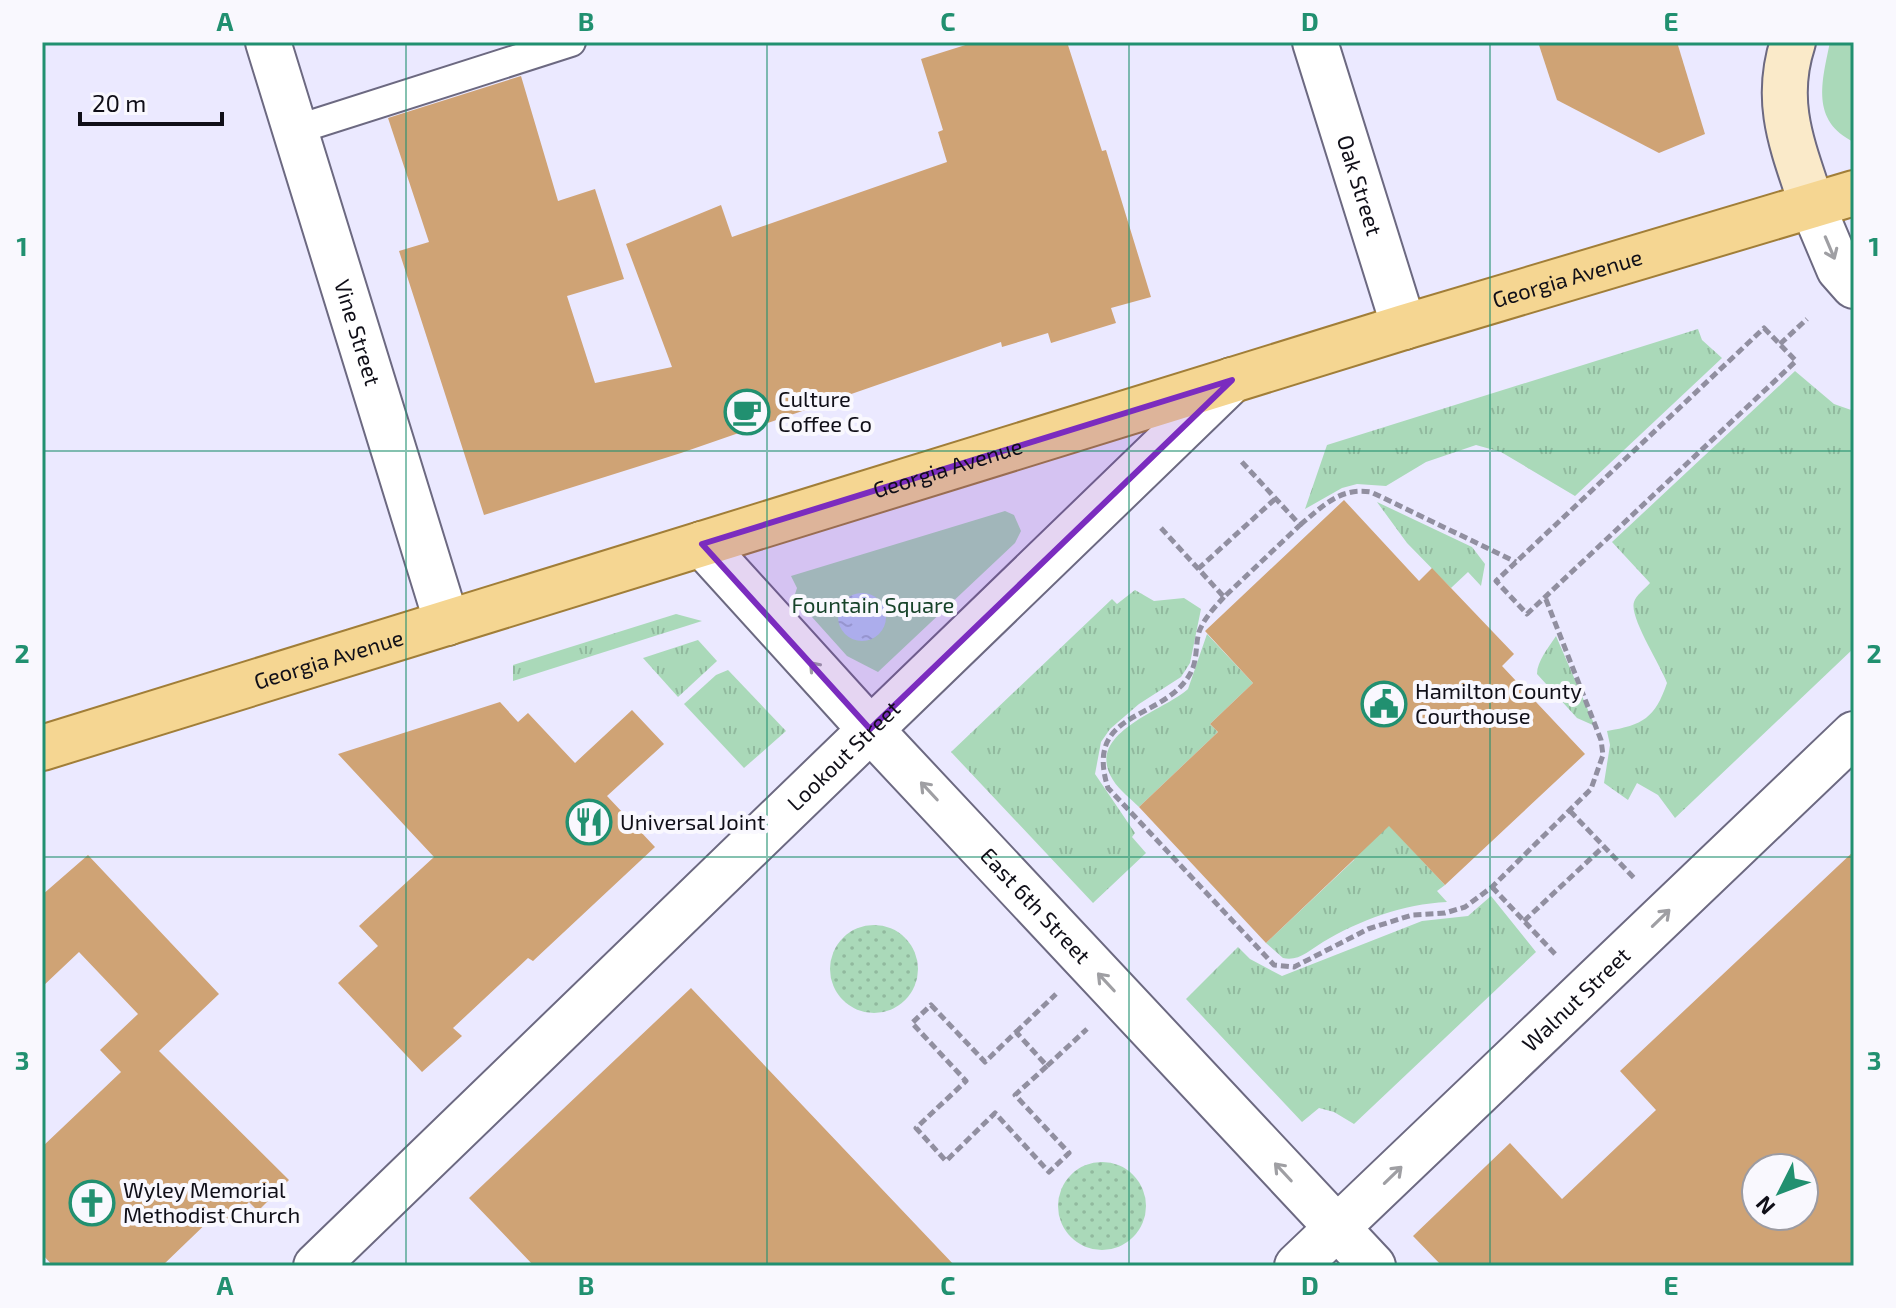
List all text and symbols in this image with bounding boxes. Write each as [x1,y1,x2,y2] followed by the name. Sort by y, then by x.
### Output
[217,5,234,36] text: A
[578,5,594,36] text: B
[940,5,956,36] text: C
[1301,5,1319,36] text: D
[1663,5,1679,36] text: E
[80,76,222,126] scale bar
[92,88,146,117] text: 20 m
[1333,131,1389,238] street label: Oak Street
[16,230,28,261] text: 1
[1868,230,1880,261] text: 1
[1823,235,1838,260] one-way arrow
[1489,243,1645,312] street label: Georgia Avenue
[330,276,387,388] street label: Vine Street
[778,385,872,436] place label: Culture Coffee Co
[723,388,771,436] cafe icon: Culture Coffee Co
[870,432,1025,502] street label: Georgia Avenue
[792,591,954,617] park label: Fountain Square
[250,623,406,694] street label: Georgia Avenue
[14,637,30,668] text: 2
[1866,637,1882,668] text: 2
[808,661,827,681] one-way arrow
[1415,677,1582,728] place label: Hamilton County Courthouse
[1360,680,1408,728] public building icon: Hamilton County Courthouse
[781,695,905,815] street label: Lookout Street
[920,782,939,801] one-way arrow
[565,798,613,846] restaurant icon: Universal Joint
[620,808,765,834] place label: Universal Joint
[976,842,1097,968] street label: East 6th Street
[1651,908,1671,927] one-way arrow
[1516,941,1635,1056] street label: Walnut Street
[1096,972,1115,992] one-way arrow
[15,1044,29,1075] text: 3
[1867,1044,1881,1075] text: 3
[1740,1152,1820,1232] north arrow
[1274,1162,1293,1182] one-way arrow
[1383,1166,1402,1185] one-way arrow
[123,1176,300,1227] place label: Wyley Memorial Methodist Church
[68,1179,116,1227] church icon: Wyley Memorial Methodist Church
[1749,1191,1779,1221] text: N
[217,1269,234,1300] text: A
[578,1269,594,1300] text: B
[940,1269,956,1300] text: C
[1301,1269,1319,1300] text: D
[1663,1269,1679,1300] text: E

